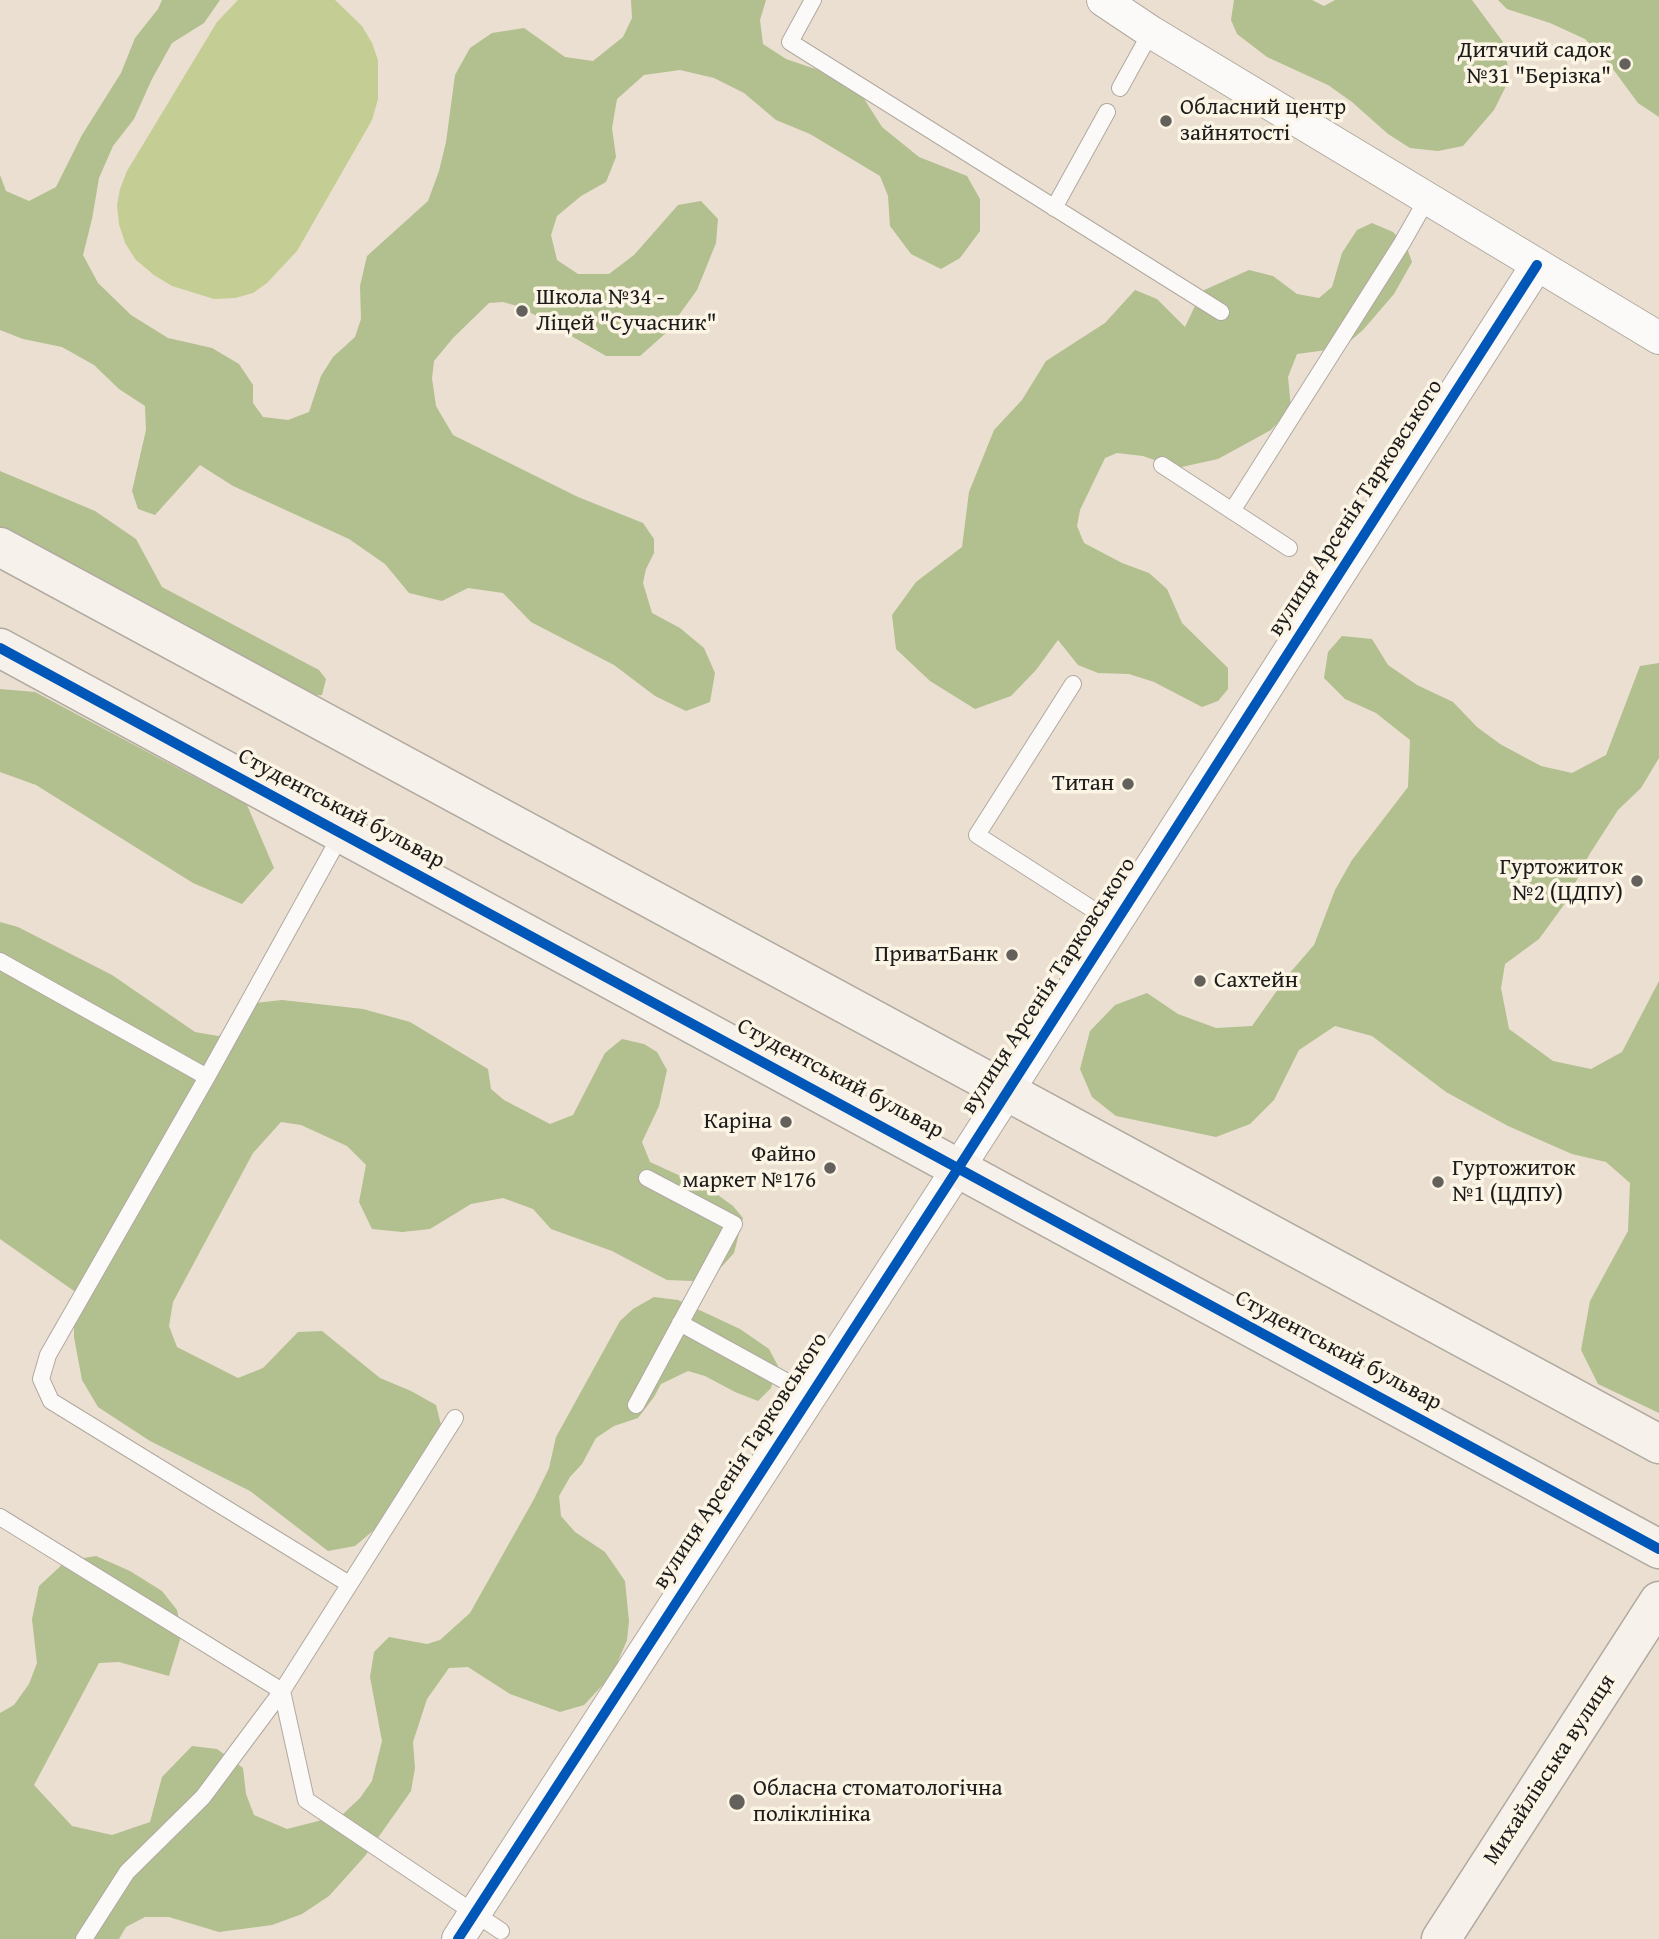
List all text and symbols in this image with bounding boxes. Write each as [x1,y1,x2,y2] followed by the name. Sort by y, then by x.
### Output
[1458,37,1611,91] place label: Дитячий садок №31 "Берізка"
[1617,56,1633,72] marker: Дитячий садок №31 "Берізка"
[1180,94,1346,148] place label: Обласний центр зайнятості
[1158,113,1174,129] marker: Обласний центр зайнятості
[536,284,717,338] place label: Школа №34 - Ліцей "Сучасник"
[514,303,530,319] marker: Школа №34 - Ліцей "Сучасник"
[1263,374,1449,642] street label: вулиця Арсенія Тарковського
[233,743,449,875] street label: Студентський бульвар
[1052,770,1114,798] place label: Титан
[1120,776,1136,792] marker: Титан
[956,852,1142,1120] street label: вулиця Арсенія Тарковського
[1499,854,1623,908] place label: Гуртожиток №2 (ЦДПУ)
[1629,873,1645,889] marker: Гуртожиток №2 (ЦДПУ)
[874,941,998,969] place label: ПриватБанк
[1004,947,1020,963] marker: ПриватБанк
[1214,967,1298,995] place label: Сахтейн
[1192,973,1208,989] marker: Сахтейн
[732,1013,948,1145] street label: Студентський бульвар
[704,1108,772,1136] place label: Каріна
[778,1114,794,1130] marker: Каріна
[682,1141,816,1195] place label: Файно маркет №176
[1452,1155,1576,1209] place label: Гуртожиток №1 (ЦДПУ)
[822,1160,838,1176] marker: Файно маркет №176
[1430,1174,1446,1190] marker: Гуртожиток №1 (ЦДПУ)
[1230,1285,1446,1417] street label: Студентський бульвар
[648,1327,834,1595] street label: вулиця Арсенія Тарковського
[1478,1670,1622,1870] street label: Михайлівська вулиця
[753,1775,1002,1829] place label: Обласна стоматологічна поліклініка
[727,1792,747,1812] marker: Обласна стоматологічна поліклініка

